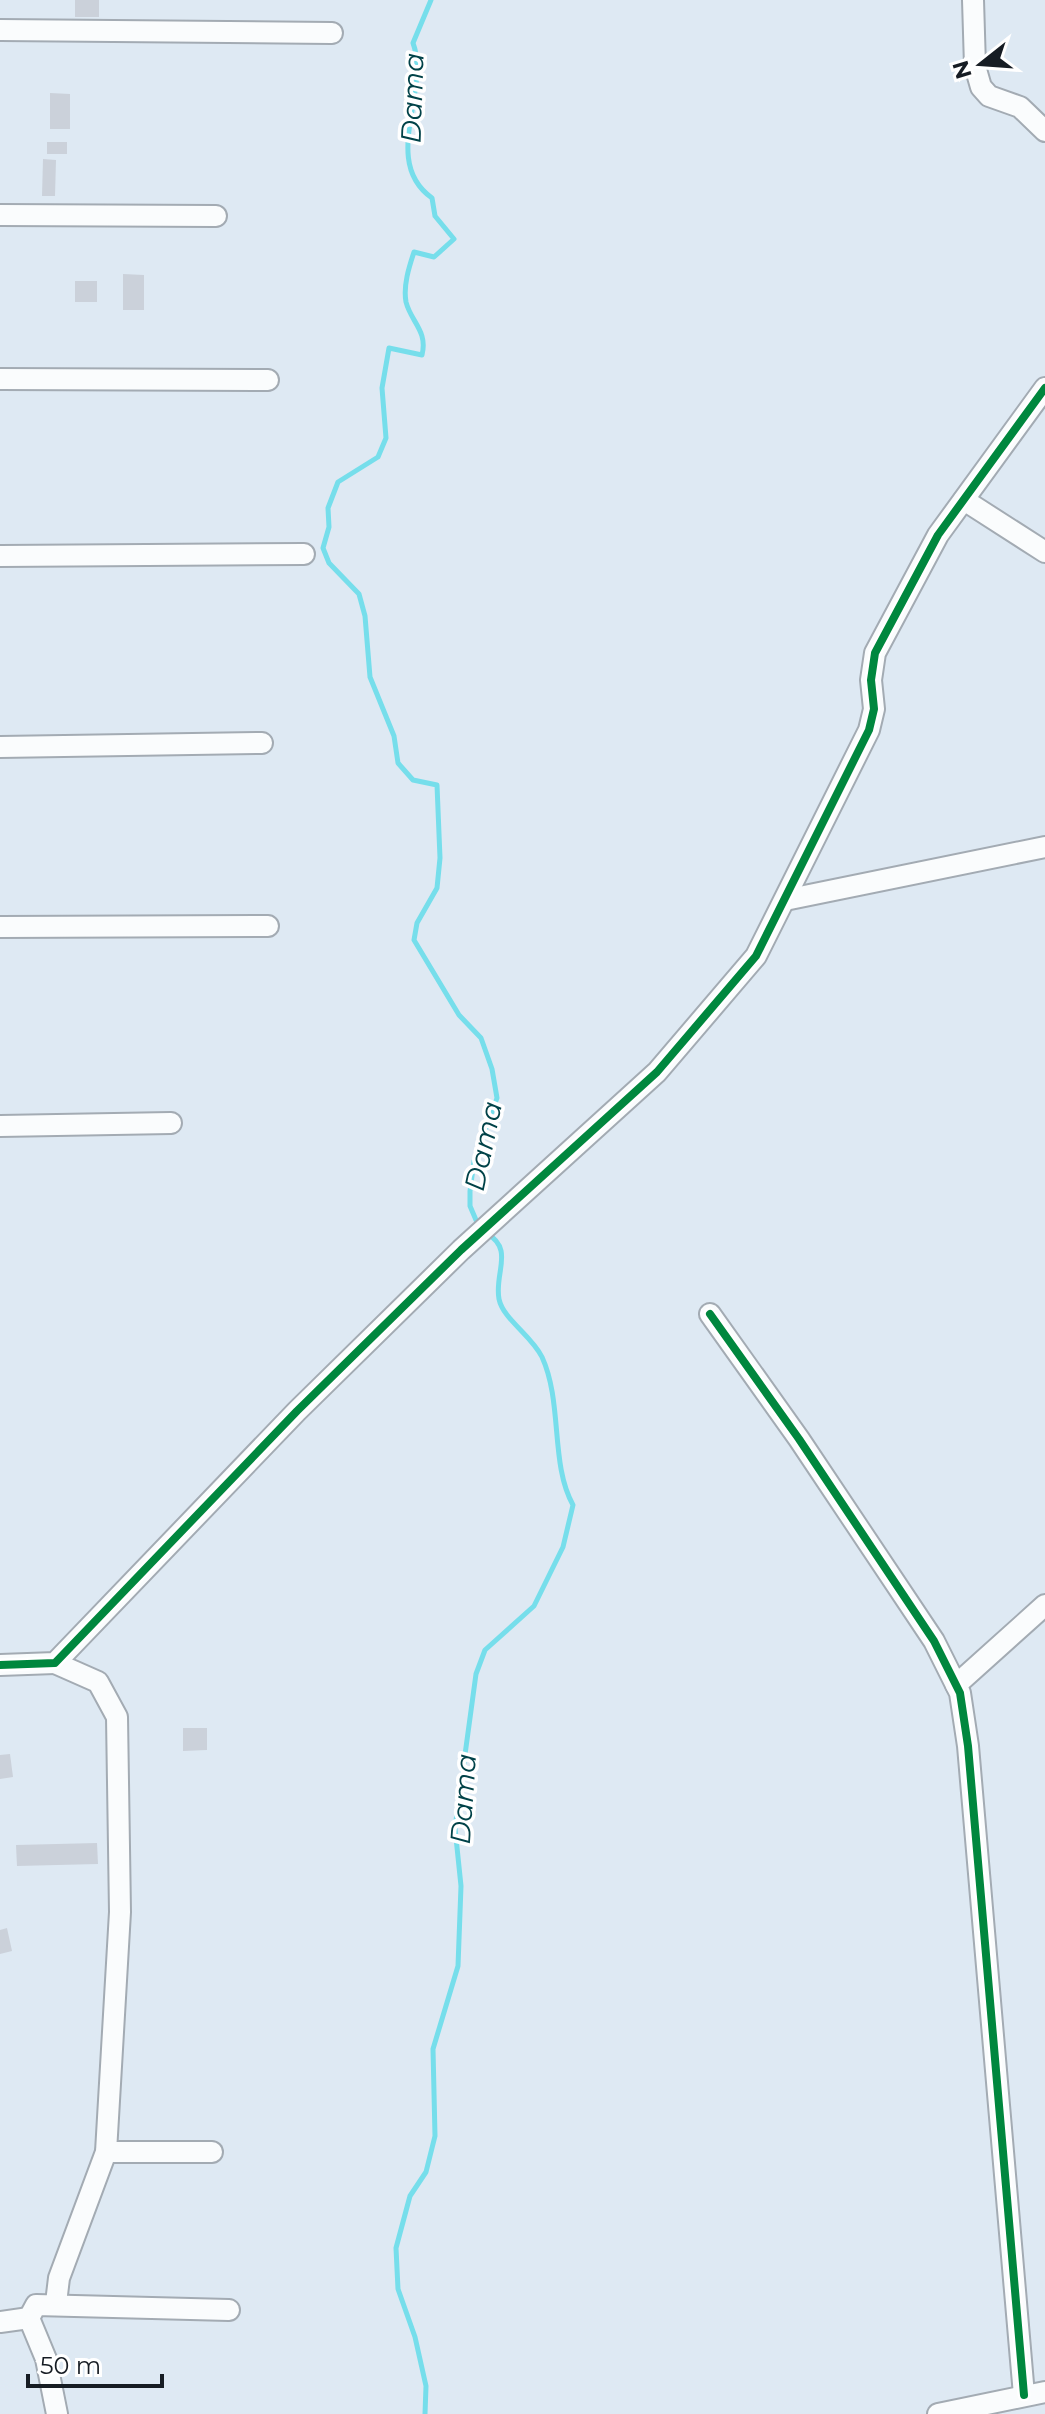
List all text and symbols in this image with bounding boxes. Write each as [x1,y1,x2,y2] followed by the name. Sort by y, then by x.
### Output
[941,24,1021,104] north arrow
[393,52,431,144] water label: Dama
[947,57,978,82] text: N
[457,1098,509,1194] water label: Dama
[443,1753,483,1845] water label: Dama
[28,2338,162,2388] scale bar
[40,2351,101,2380] text: 50 m

